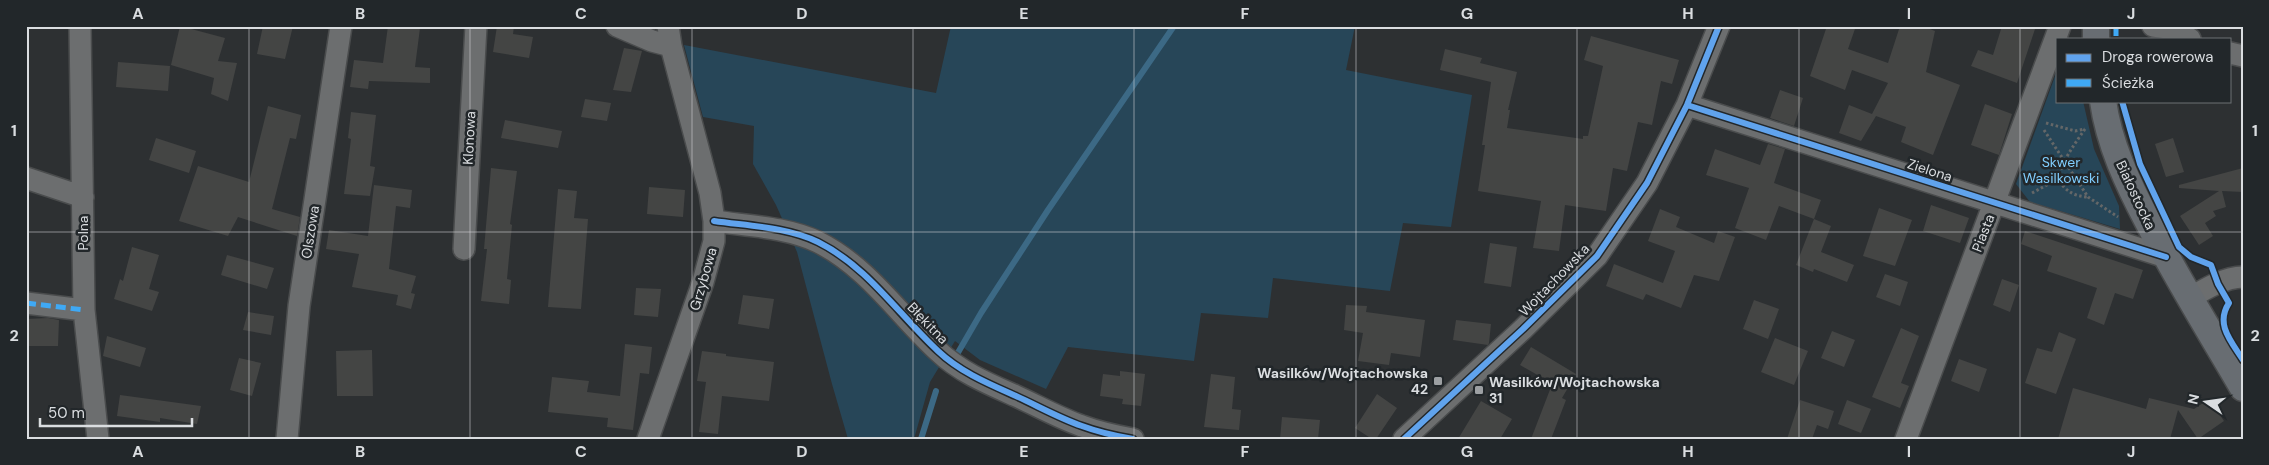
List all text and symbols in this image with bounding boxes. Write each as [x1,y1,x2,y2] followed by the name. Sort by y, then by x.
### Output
[132,3,144,24] text: A
[355,3,365,24] text: B
[575,3,587,24] text: C
[796,3,808,24] text: D
[1019,3,1029,24] text: E
[1241,3,1250,24] text: F
[1461,3,1473,24] text: G
[1682,3,1694,24] text: H
[1907,3,1911,24] text: I
[2127,3,2135,24] text: J
[2056,38,2232,102] legend
[2102,47,2213,67] text: Droga rowerowa
[2102,73,2154,93] text: Ścieżka
[459,111,479,165] street label: Klonowa
[11,120,17,141] text: 1
[2252,120,2258,141] text: 1
[2023,153,2099,187] park label: Skwer Wasilkowski
[1905,154,1955,186] street label: Zielona
[2112,158,2160,232] street label: Białostocka
[297,204,323,260] street label: Olszowa
[1968,212,1998,254] street label: Piasta
[74,216,92,250] street label: Polna
[1515,240,1593,320] street label: Wojtachowska
[685,245,721,313] street label: Grzybowa
[904,298,952,348] street label: Błękitna
[9,325,19,346] text: 2
[2250,325,2260,346] text: 2
[1257,364,1428,398] place label: Wasilków/Wojtachowska 42
[1489,373,1660,407] place label: Wasilków/Wojtachowska 31
[1432,375,1444,387] marker: Wasilków/Wojtachowska 42
[2182,378,2232,428] north arrow
[1473,384,1485,396] marker: Wasilków/Wojtachowska 31
[2183,392,2203,406] text: N
[40,395,192,427] scale bar
[48,403,85,423] text: 50 m
[132,441,144,462] text: A
[355,441,365,462] text: B
[575,441,587,462] text: C
[796,441,808,462] text: D
[1019,441,1029,462] text: E
[1241,441,1250,462] text: F
[1461,441,1473,462] text: G
[1682,441,1694,462] text: H
[1907,441,1911,462] text: I
[2127,441,2135,462] text: J

